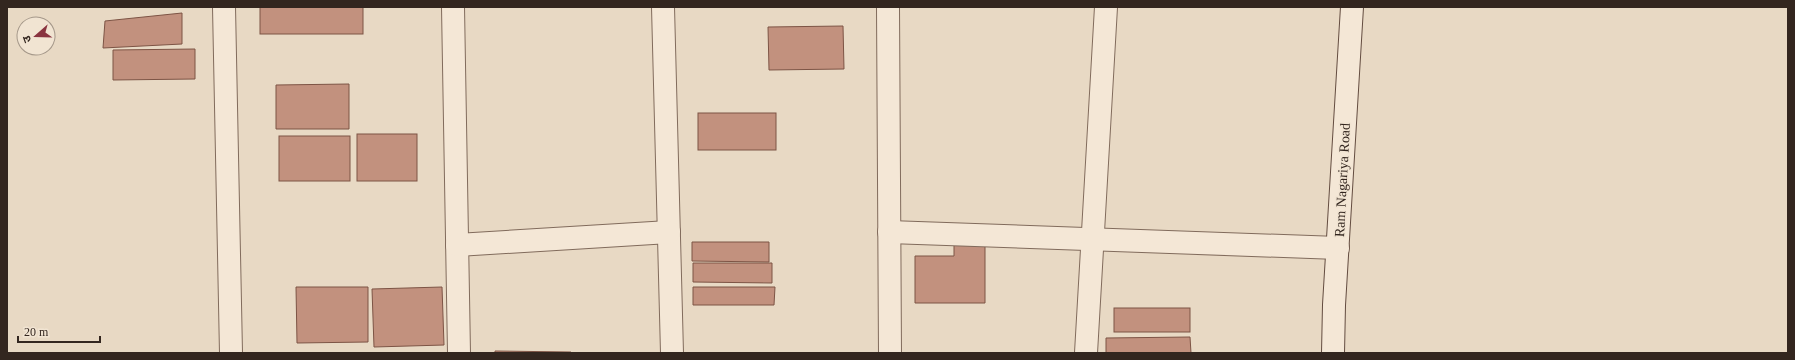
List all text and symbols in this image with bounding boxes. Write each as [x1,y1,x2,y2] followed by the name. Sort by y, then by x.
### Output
[16,16,56,56] north arrow
[20,34,33,44] text: उ
[1332,123,1353,237] street label: Ram Nagariya Road
[18,318,100,344] scale bar
[24,325,49,339] text: 20 m

